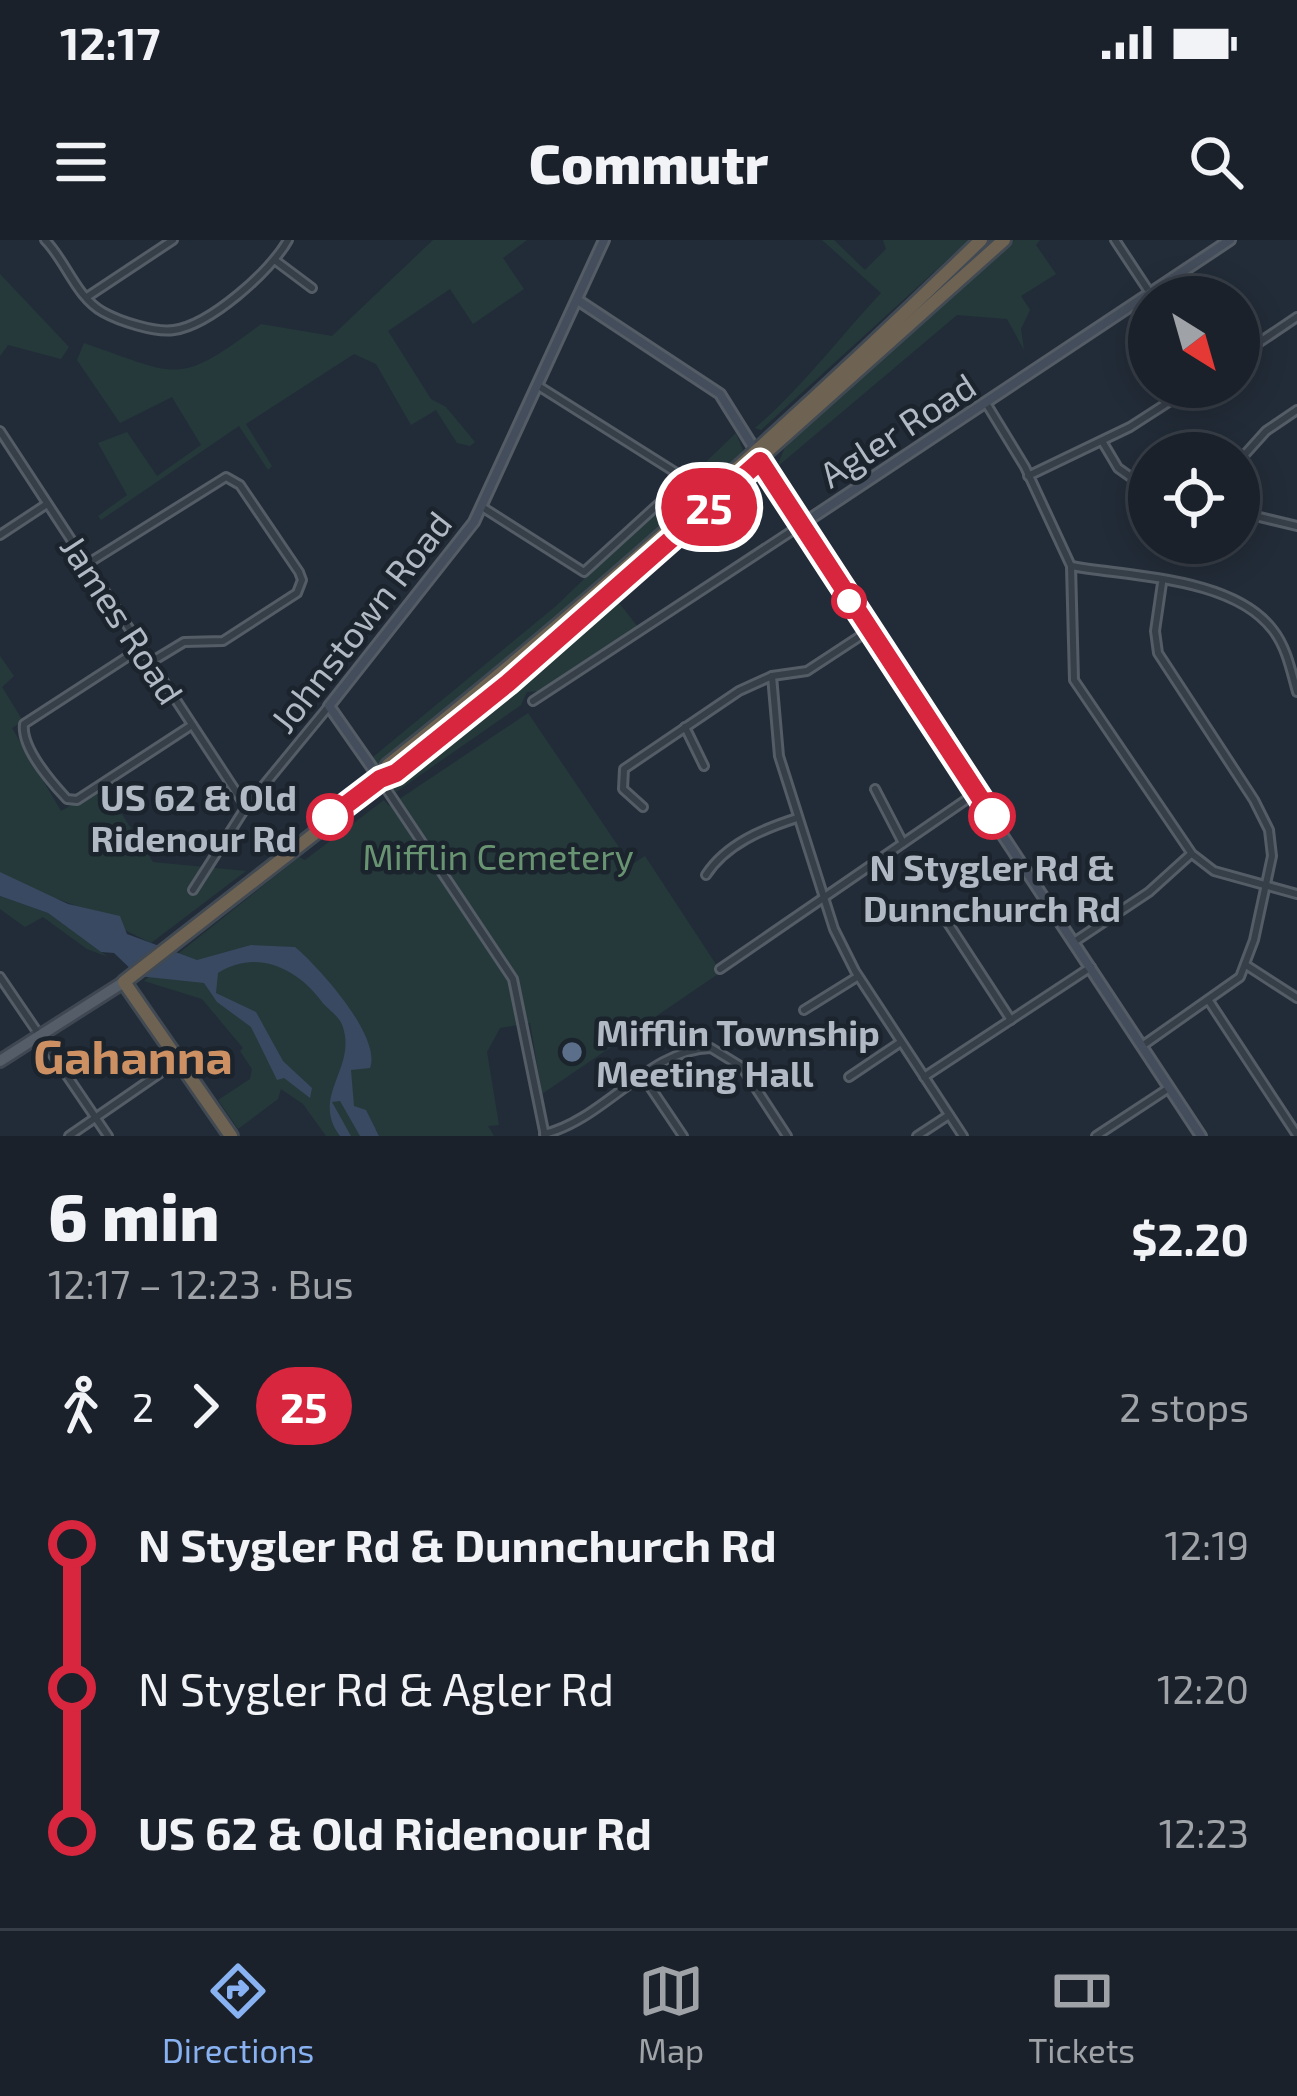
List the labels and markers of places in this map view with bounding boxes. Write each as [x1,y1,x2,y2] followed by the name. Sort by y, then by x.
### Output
[833,585,865,617] unlabelled marker
[91,775,297,859] place label: US 62 & Old Ridenour Rd
[970,794,1014,838] marker: N Stygler Rd & Dunnchurch Rd
[308,795,352,839] marker: US 62 & Old Ridenour Rd
[863,845,1121,929] place label: N Stygler Rd & Dunnchurch Rd
[596,1010,880,1094] place label: Mifflin Township Meeting Hall
[559,1039,585,1065] marker: Mifflin Township Meeting Hall

